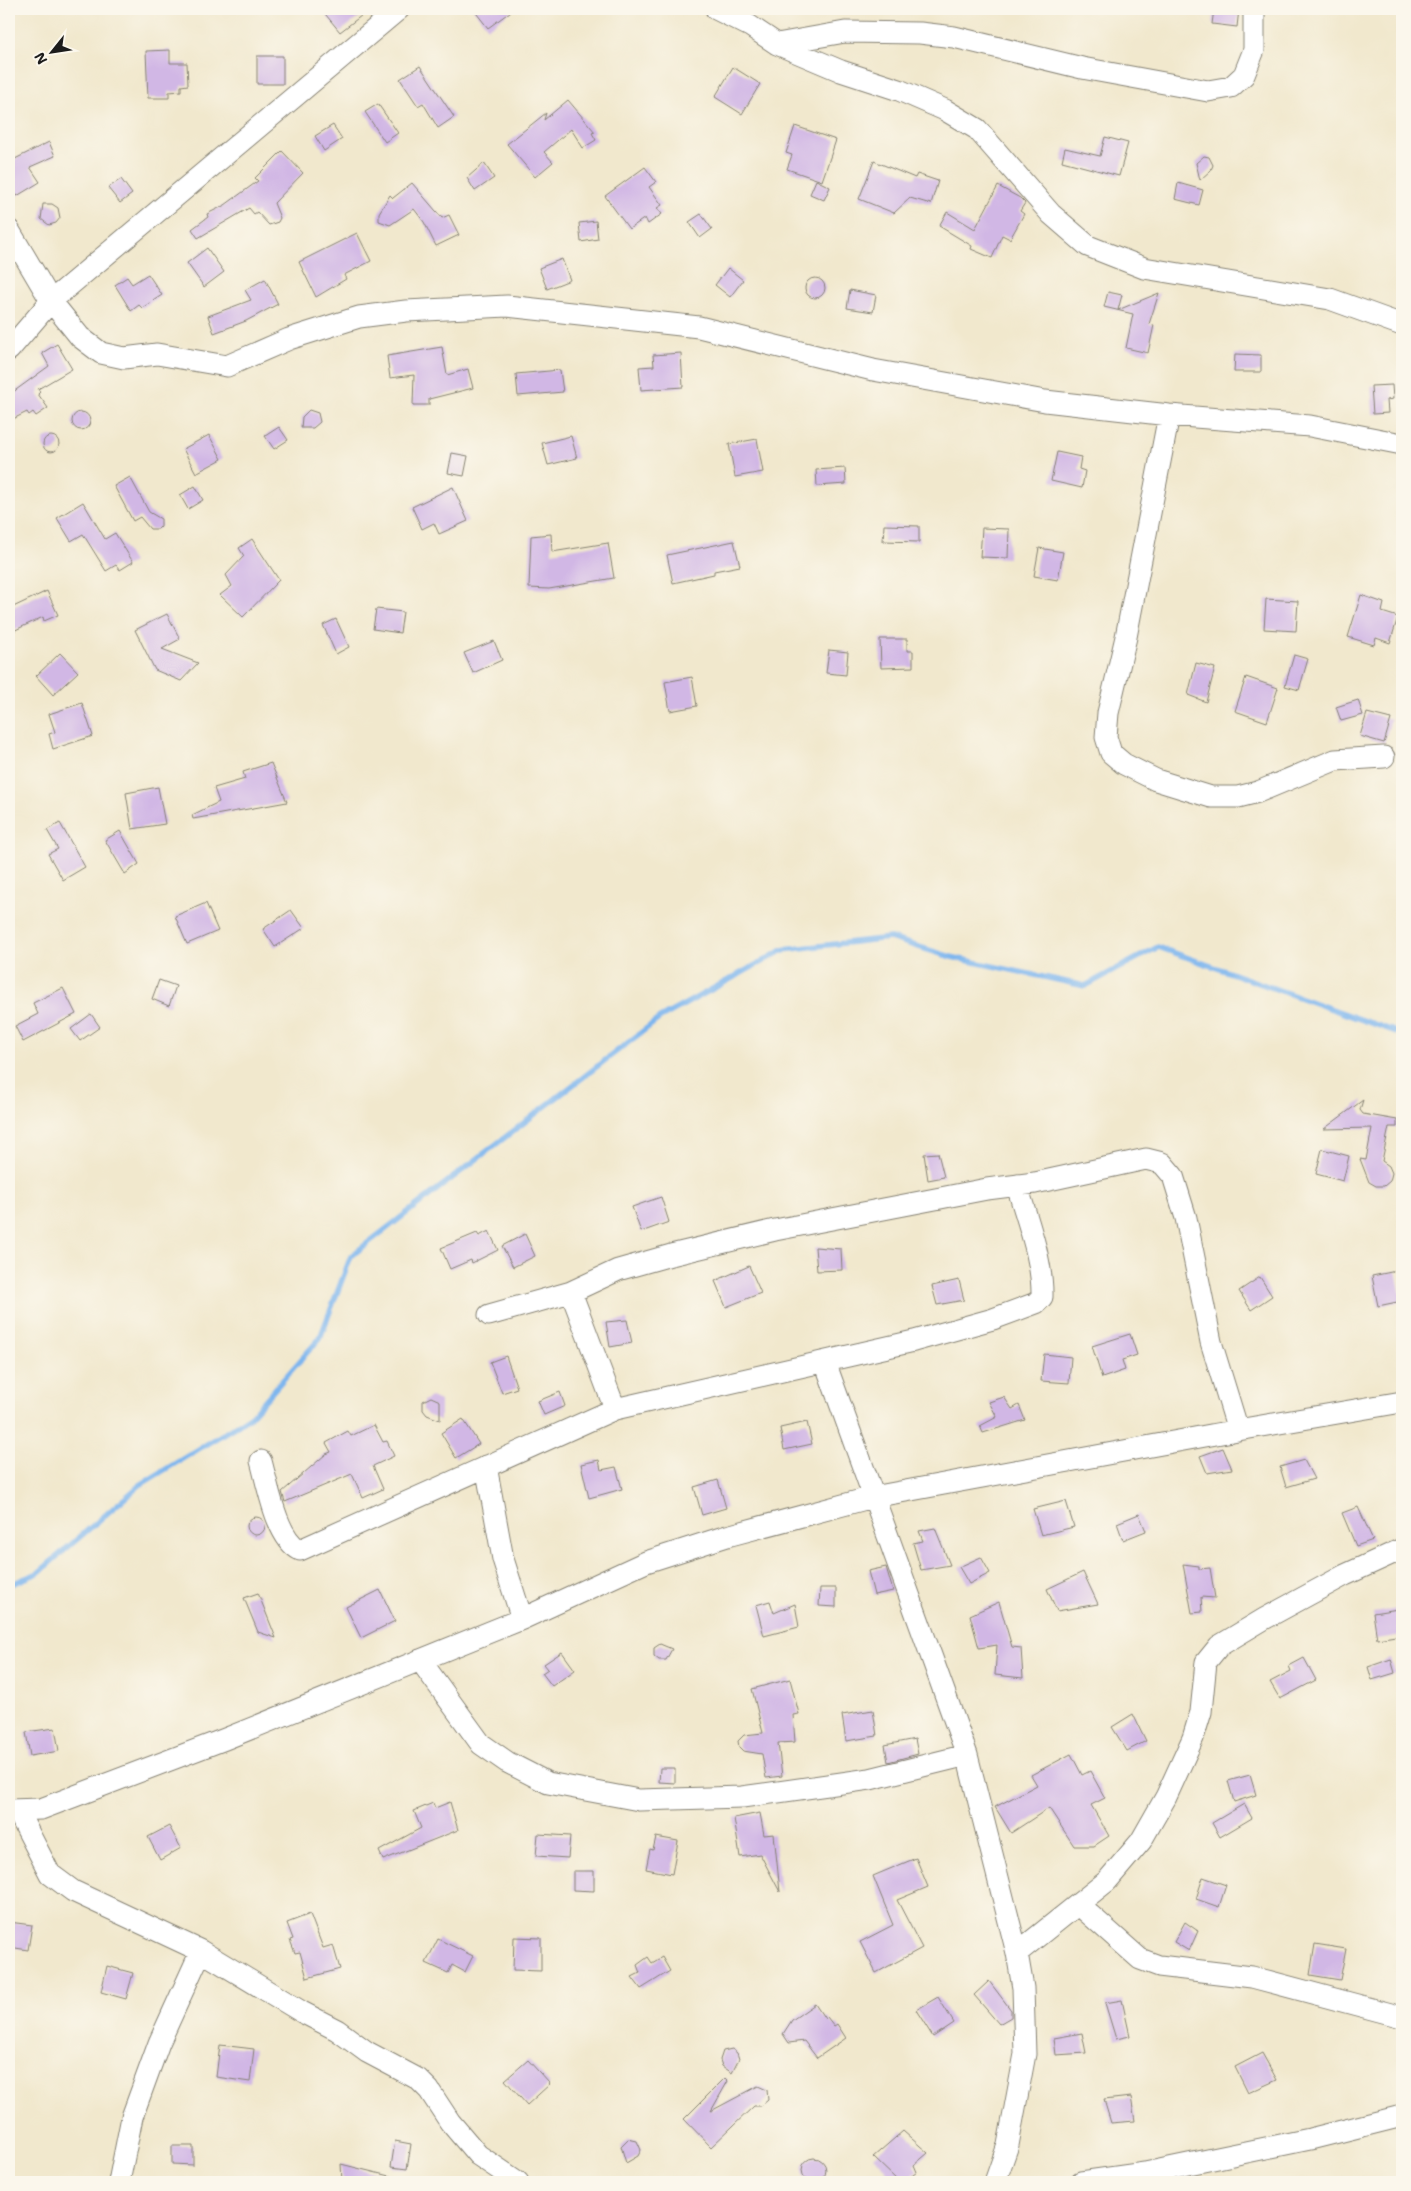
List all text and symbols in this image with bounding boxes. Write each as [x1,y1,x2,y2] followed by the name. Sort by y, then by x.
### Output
[28,28,78,78] north arrow
[30,49,51,68] text: N

